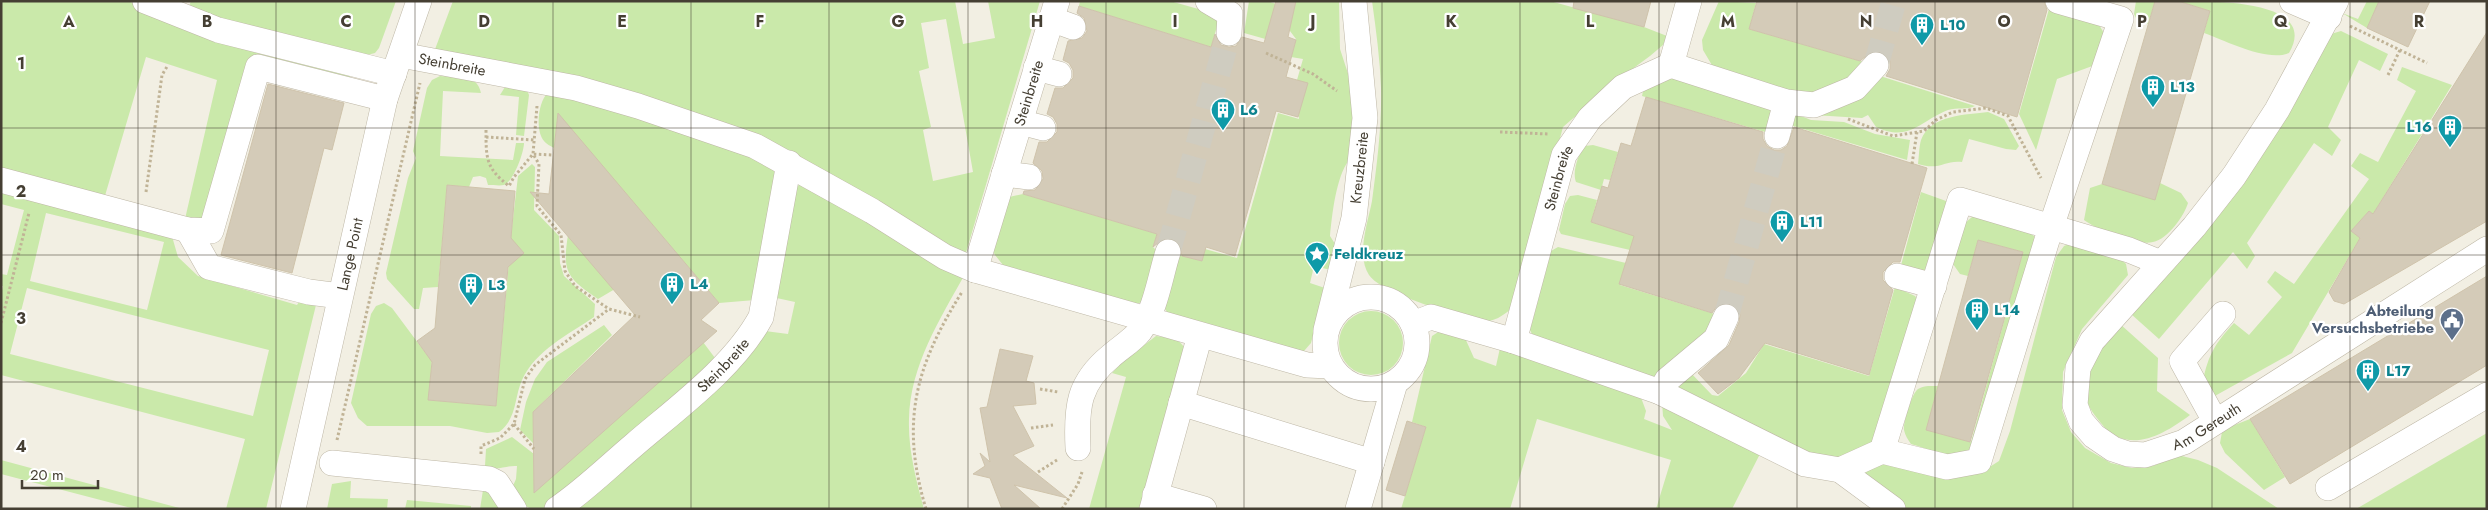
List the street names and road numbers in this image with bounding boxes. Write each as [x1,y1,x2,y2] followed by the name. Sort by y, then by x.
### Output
[417,48,488,82] street label: Steinbreite
[1009,57,1049,129] street label: Steinbreite
[1345,130,1374,205] street label: Kreuzbreite
[1538,140,1579,213] street label: Steinbreite
[331,215,369,293] street label: Lange Point
[692,333,755,398] street label: Steinbreite
[2169,397,2245,456] street label: Am Gereuth

